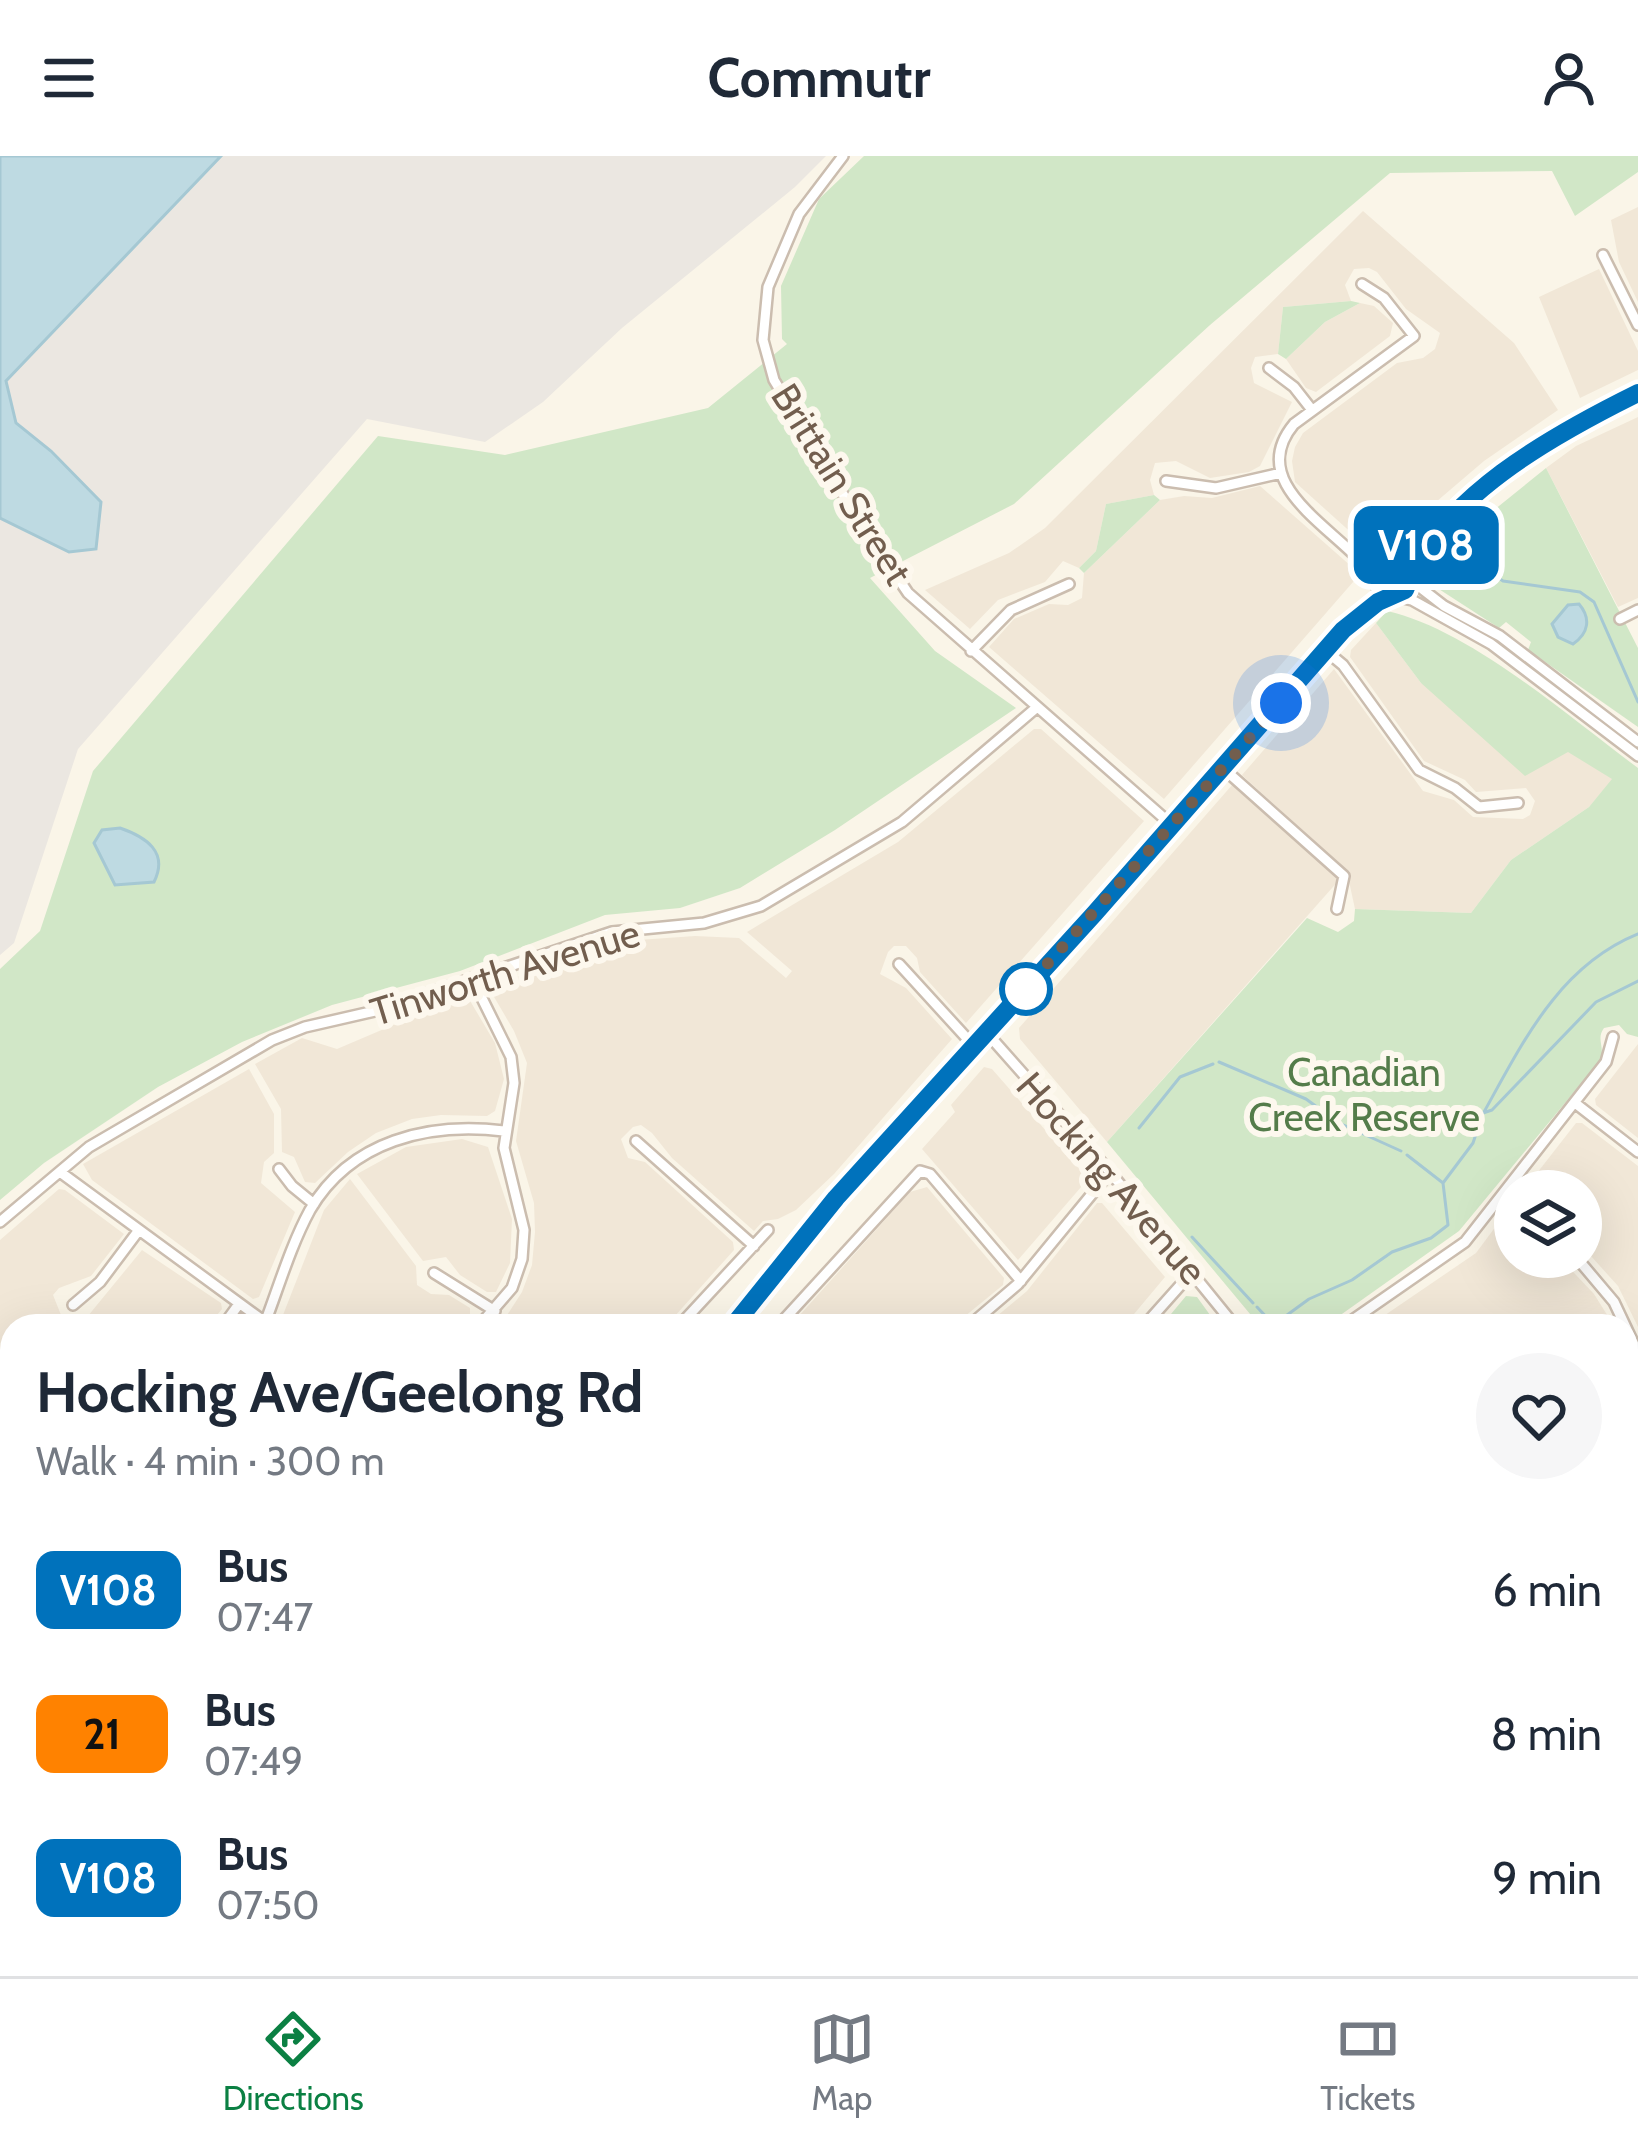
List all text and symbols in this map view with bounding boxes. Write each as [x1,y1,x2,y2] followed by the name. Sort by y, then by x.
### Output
[36,45,102,111] icon: menu
[708,45,930,111] text: Commutr
[1536,45,1602,111] icon: person
[761,375,923,593] street label: Brittain Street
[1342,506,1510,584] line badge: V108
[1378,519,1474,571] text: V108
[1251,673,1311,733] your location
[365,908,645,1036] street label: Tinworth Avenue
[1001,964,1051,1014] unlabelled marker
[1248,1048,1480,1141] park label: Canadian Creek Reserve
[1007,1062,1217,1294] street label: Hocking Avenue
[1494,1170,1602,1278] map controls
[1494,1170,1602,1278] button: layers
[1476,1353,1602,1479] button: heart
[36,1357,643,1426] text: Hocking Ave/Geelong Rd
[36,1437,385,1485] text: Walk · 4 min · 300 m
[217,1539,288,1593] text: Bus
[1492,1563,1602,1617] text: 6 min
[60,1564,157,1616] text: V108
[217,1593,313,1641] text: 07:47
[204,1683,276,1737] text: Bus
[1490,1707,1602,1761] text: 8 min
[83,1708,121,1760] text: 21
[204,1737,303,1785] text: 07:49
[217,1827,288,1881] text: Bus
[1492,1851,1602,1905] text: 9 min
[60,1852,157,1904] text: V108
[217,1881,319,1929] text: 07:50
[223,2006,364,2118] tab: Directions
[809,2006,875,2118] tab: Map
[1320,2006,1415,2118] tab: Tickets

